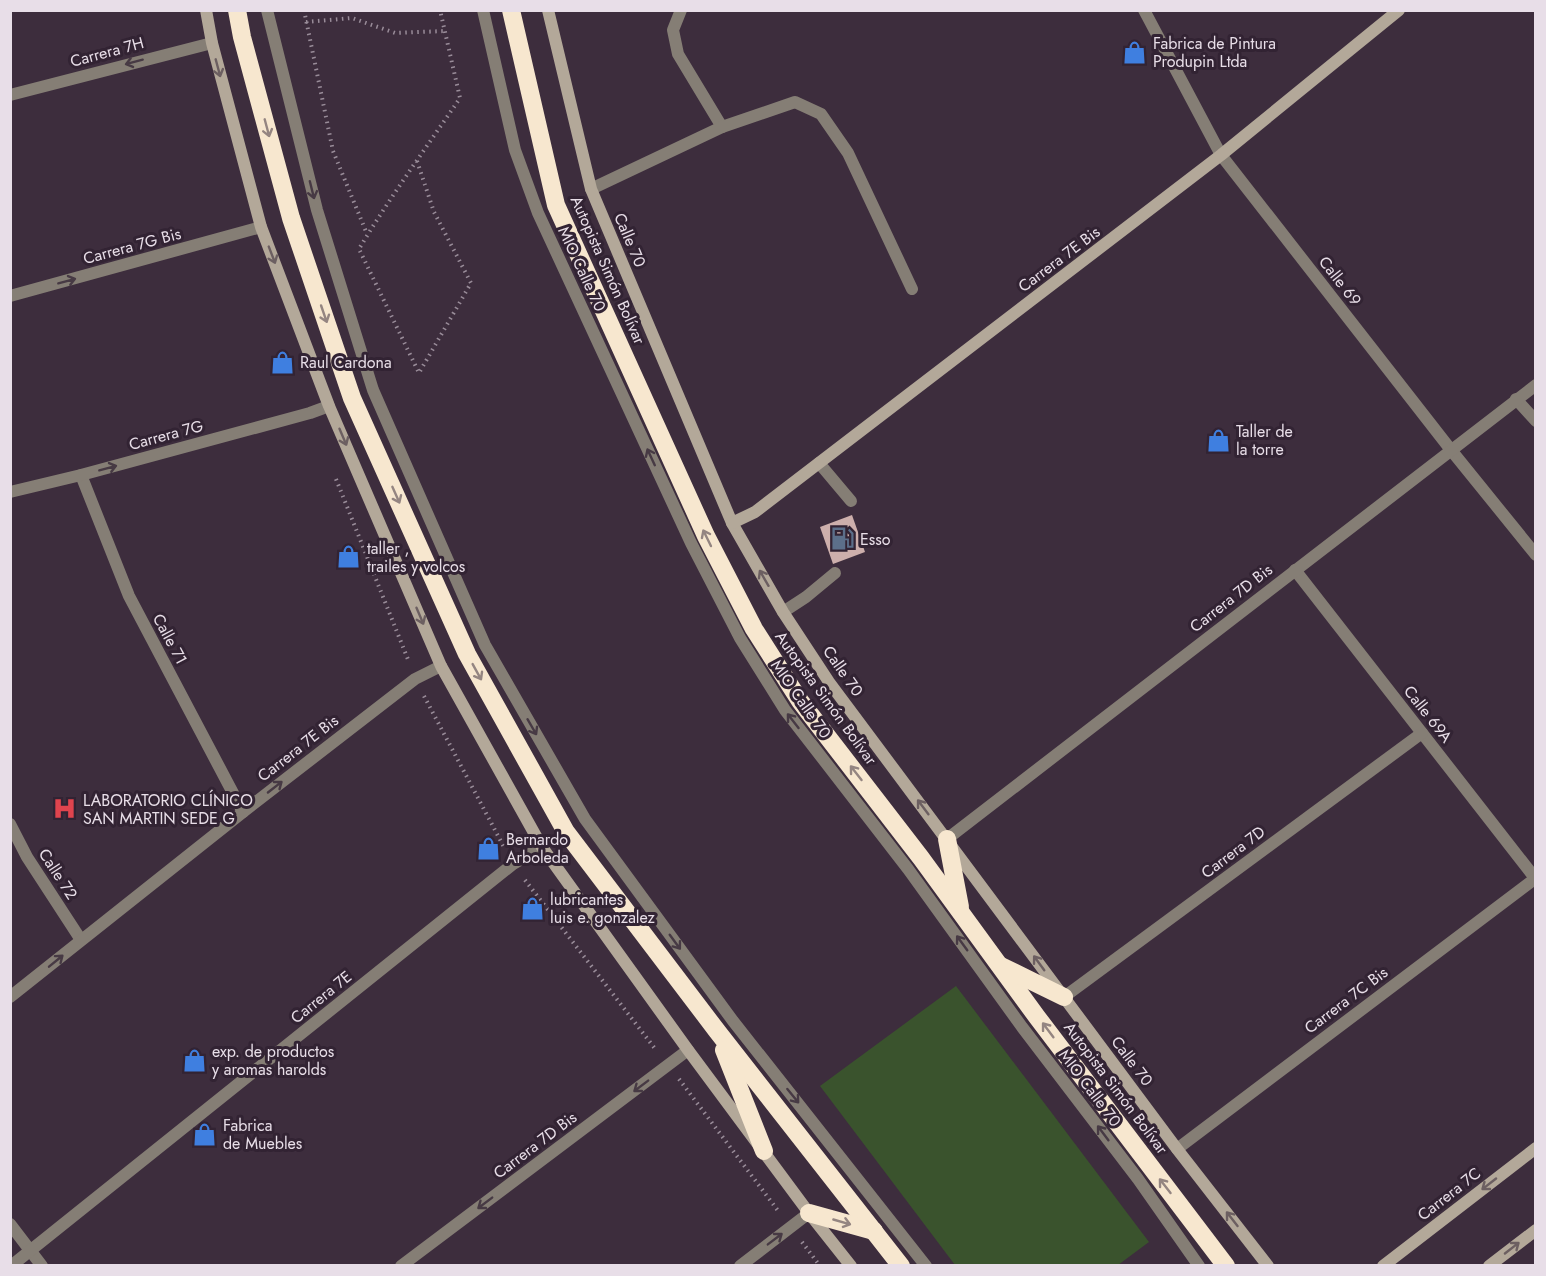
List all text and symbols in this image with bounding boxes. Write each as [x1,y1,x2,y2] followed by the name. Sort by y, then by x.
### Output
[68,31,146,73] street label: Carrera 7H
[1153,32,1276,73] place label: Fabrica de Pintura Produpin Ltda
[1122,39,1148,65] shop icon: Fabrica de Pintura Produpin Ltda
[125,57,144,68] one-way arrow
[213,58,225,77] one-way arrow
[261,118,273,137] one-way arrow
[306,180,318,199] one-way arrow
[565,192,651,348] street label: Autopista Simón Bolívar
[608,209,652,271] street label: Calle 70
[1013,221,1105,297] street label: Carrera 7E Bis
[80,222,184,270] street label: Carrera 7G Bis
[552,223,612,315] street label: MIO Calle 70
[267,245,278,264] one-way arrow
[1313,251,1367,311] street label: Calle 69
[57,274,76,286] one-way arrow
[319,305,330,324] one-way arrow
[269,349,295,375] shop icon: Raul Cardona
[300,351,392,374] place label: Raul Cardona
[126,414,206,456] street label: Carrera 7G
[1236,420,1293,461] place label: Taller de la torre
[337,427,349,445] one-way arrow
[1205,427,1231,453] shop icon: Taller de la torre
[645,449,656,467] one-way arrow
[98,462,117,473] one-way arrow
[391,486,402,504] one-way arrow
[829,526,855,552] fuel station icon: Esso
[860,528,891,551] place label: Esso
[701,529,713,547] one-way arrow
[367,537,465,578] place label: taller , trailes y volcos
[336,544,362,570] shop icon: taller , trailes y volcos
[1185,558,1277,638] street label: Carrera 7D Bis
[757,570,769,587] one-way arrow
[414,606,426,624] one-way arrow
[147,609,193,669] street label: Calle 71
[770,626,883,770] street label: Autopista Simón Bolívar
[817,641,869,701] street label: Calle 70
[765,655,837,743] street label: MIO Calle 70
[472,664,484,681] one-way arrow
[1398,681,1458,748] street label: Calle 69A
[253,709,343,787] street label: Carrera 7E Bis
[787,713,800,729] one-way arrow
[526,718,538,735] one-way arrow
[849,765,862,781] one-way arrow
[266,781,282,794] one-way arrow
[83,789,253,830] place label: LABORATORIO CLÍNICO SAN MARTIN SEDE G
[52,796,78,822] hospital icon: LABORATORIO CLÍNICO SAN MARTIN SEDE G
[916,799,929,815] one-way arrow
[1196,820,1270,884] street label: Carrera 7D
[506,828,569,869] place label: Bernardo Arboleda
[475,835,501,861] shop icon: Bernardo Arboleda
[33,844,83,904] street label: Calle 72
[550,888,656,929] place label: lubricantes luis e. gonzalez
[519,895,545,921] shop icon: lubricantes luis e. gonzalez
[669,933,681,949] one-way arrow
[955,935,968,951] one-way arrow
[48,954,64,967] one-way arrow
[1033,956,1045,972] one-way arrow
[1300,961,1392,1039] street label: Carrera 7C Bis
[285,965,357,1029] street label: Carrera 7E
[1059,1017,1174,1159] street label: Autopista Simón Bolívar
[1041,1023,1054,1039] one-way arrow
[1106,1031,1158,1091] street label: Calle 70
[212,1040,334,1081] place label: exp. de productos y aromas harolds
[1053,1045,1127,1131] street label: MIO Calle 70
[181,1047,207,1073] shop icon: exp. de productos y aromas harolds
[633,1079,649,1092] one-way arrow
[787,1088,800,1104] one-way arrow
[488,1106,582,1184] street label: Carrera 7D Bis
[223,1114,302,1155] place label: Fabrica de Muebles
[192,1121,218,1147] shop icon: Fabrica de Muebles
[1097,1125,1110,1141] one-way arrow
[1412,1162,1486,1226] street label: Carrera 7C
[1482,1177,1498,1190] one-way arrow
[1159,1178,1172,1194] one-way arrow
[477,1196,493,1209] one-way arrow
[1226,1212,1239,1228] one-way arrow
[832,1217,851,1228] one-way arrow
[766,1233,782,1246] one-way arrow
[1504,1241,1520,1254] one-way arrow

